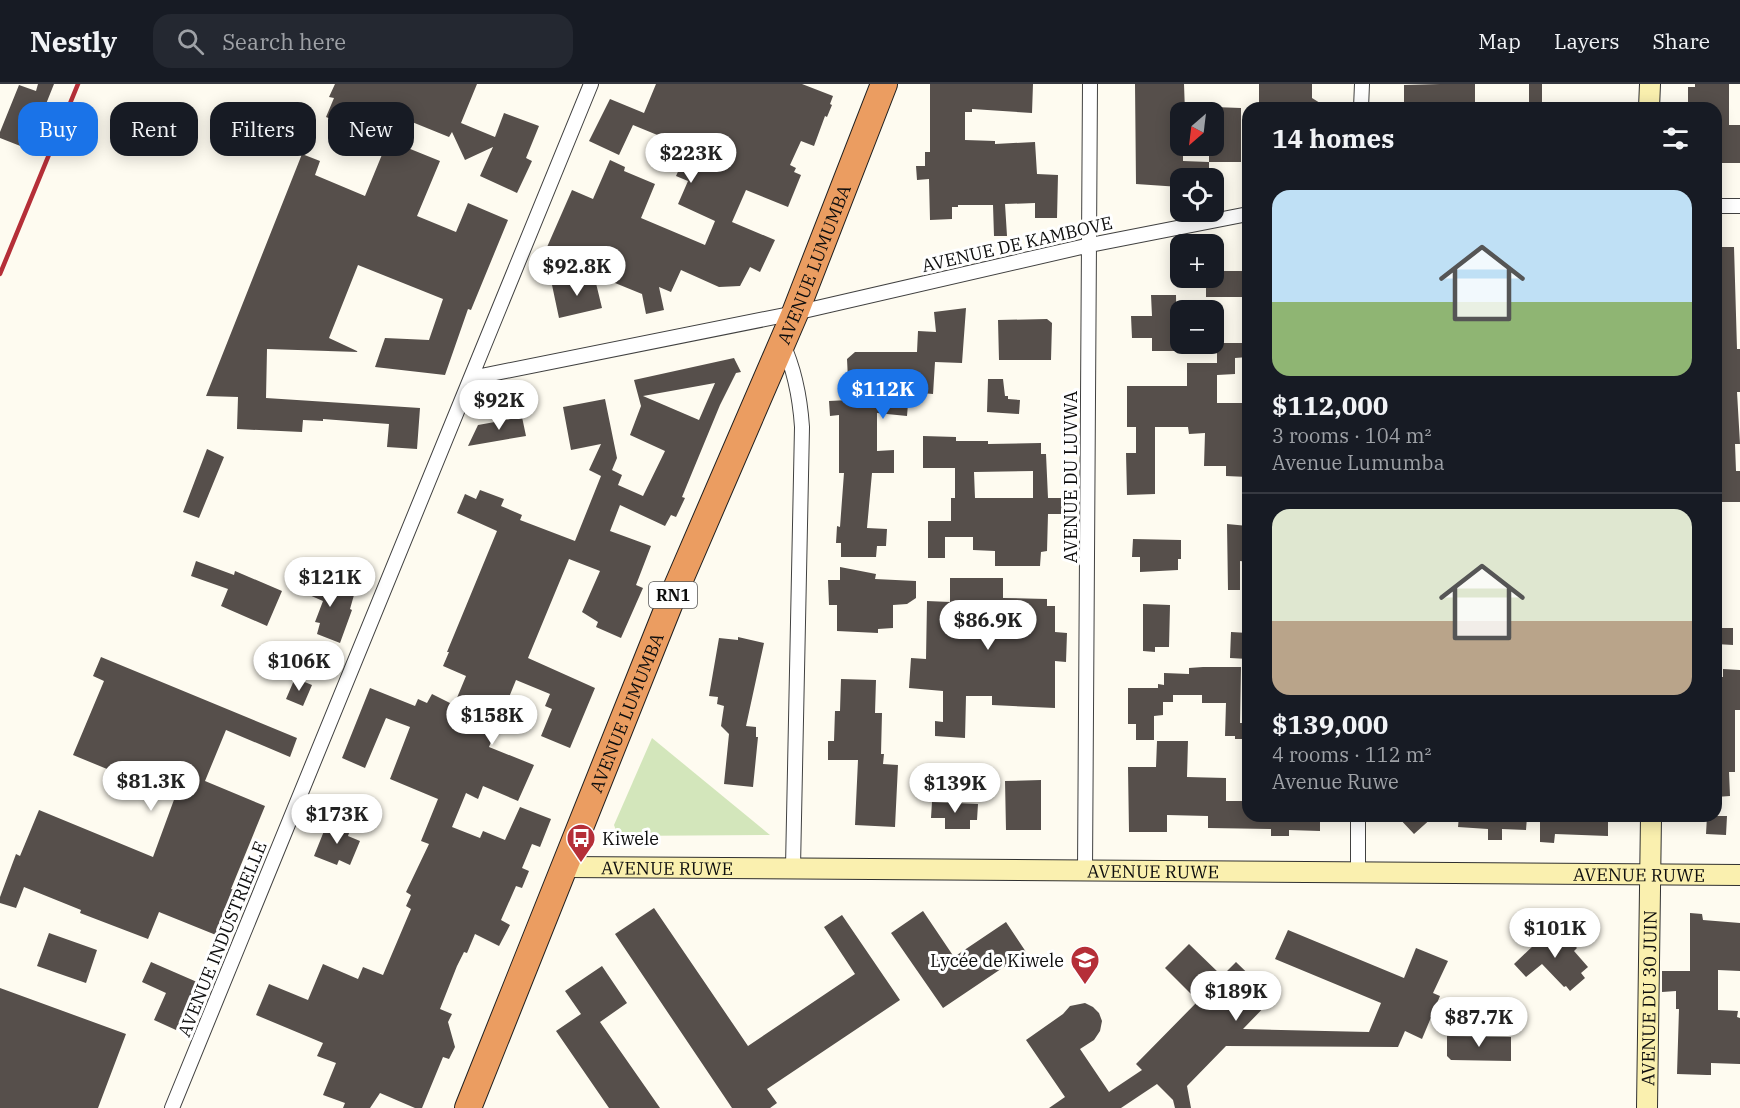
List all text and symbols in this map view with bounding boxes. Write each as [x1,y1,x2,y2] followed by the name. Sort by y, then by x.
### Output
[153,14,573,68] search box
[30,23,117,60] text: Nestly
[174,25,207,58] icon: search
[222,27,346,56] text: Search here
[1478,27,1521,55] text: Map
[1554,27,1620,55] text: Layers
[1653,27,1710,55] text: Share
[18,102,98,156] chip: Buy
[110,102,198,156] chip: Rent
[210,102,316,156] chip: Filters
[328,102,414,156] chip: New
[1170,102,1224,156] north arrow
[1170,102,1224,354] map controls
[1272,121,1394,155] text: 14 homes
[1659,122,1692,155] icon: filters
[649,133,733,184] pin: $223K
[659,139,723,166] text: $223K
[1170,168,1224,222] button: locate
[772,180,856,348] street label: AVENUE LUMUMBA
[919,211,1115,277] street label: AVENUE DE KAMBOVE
[1428,229,1536,337] icon: home
[1170,234,1224,288] button: +
[528,246,626,297] pin: $92.8K
[543,252,611,279] text: $92.8K
[1170,300,1224,354] button: −
[841,369,925,420] pin: $112K
[851,375,915,402] text: $112K
[463,380,535,431] pin: $92K
[473,386,525,413] text: $92K
[1272,388,1388,422] text: $112,000
[1059,390,1082,563] street label: AVENUE DU LUVWA
[1272,422,1431,449] text: 3 rooms · 104 m²
[1272,449,1445,476] text: Avenue Lumumba
[1428,548,1536,656] icon: home
[288,557,372,608] pin: $121K
[298,563,362,590] text: $121K
[649,582,697,608] road number: RN1
[939,600,1037,651] pin: $86.9K
[954,606,1022,633] text: $86.9K
[584,629,669,796] street label: AVENUE LUMUMBA
[257,641,341,692] pin: $106K
[267,647,331,674] text: $106K
[450,695,534,746] pin: $158K
[460,701,524,728] text: $158K
[1272,707,1388,741] text: $139,000
[1272,741,1431,768] text: 4 rooms · 112 m²
[102,761,200,812] pin: $81.3K
[913,763,997,814] pin: $139K
[117,767,185,794] text: $81.3K
[1272,768,1399,795] text: Avenue Ruwe
[923,769,987,796] text: $139K
[295,794,379,845] pin: $173K
[305,800,369,827] text: $173K
[565,822,597,864] bus stop icon: Kiwele
[602,827,659,850] place label: Kiwele
[172,838,272,1040] street label: AVENUE INDUSTRIELLE
[601,856,733,880] street label: AVENUE RUWE
[1087,859,1219,883] street label: AVENUE RUWE
[1573,862,1705,886] street label: AVENUE RUWE
[1513,908,1597,959] pin: $101K
[1636,910,1661,1086] street label: AVENUE DU 30 JUIN
[1523,914,1587,941] text: $101K
[1069,944,1101,986] school or university icon: Lycée de Kiwele
[930,949,1064,972] place label: Lycée de Kiwele
[1194,971,1278,1022] pin: $189K
[1204,977,1268,1004] text: $189K
[1430,997,1528,1048] pin: $87.7K
[1445,1003,1513,1030] text: $87.7K

